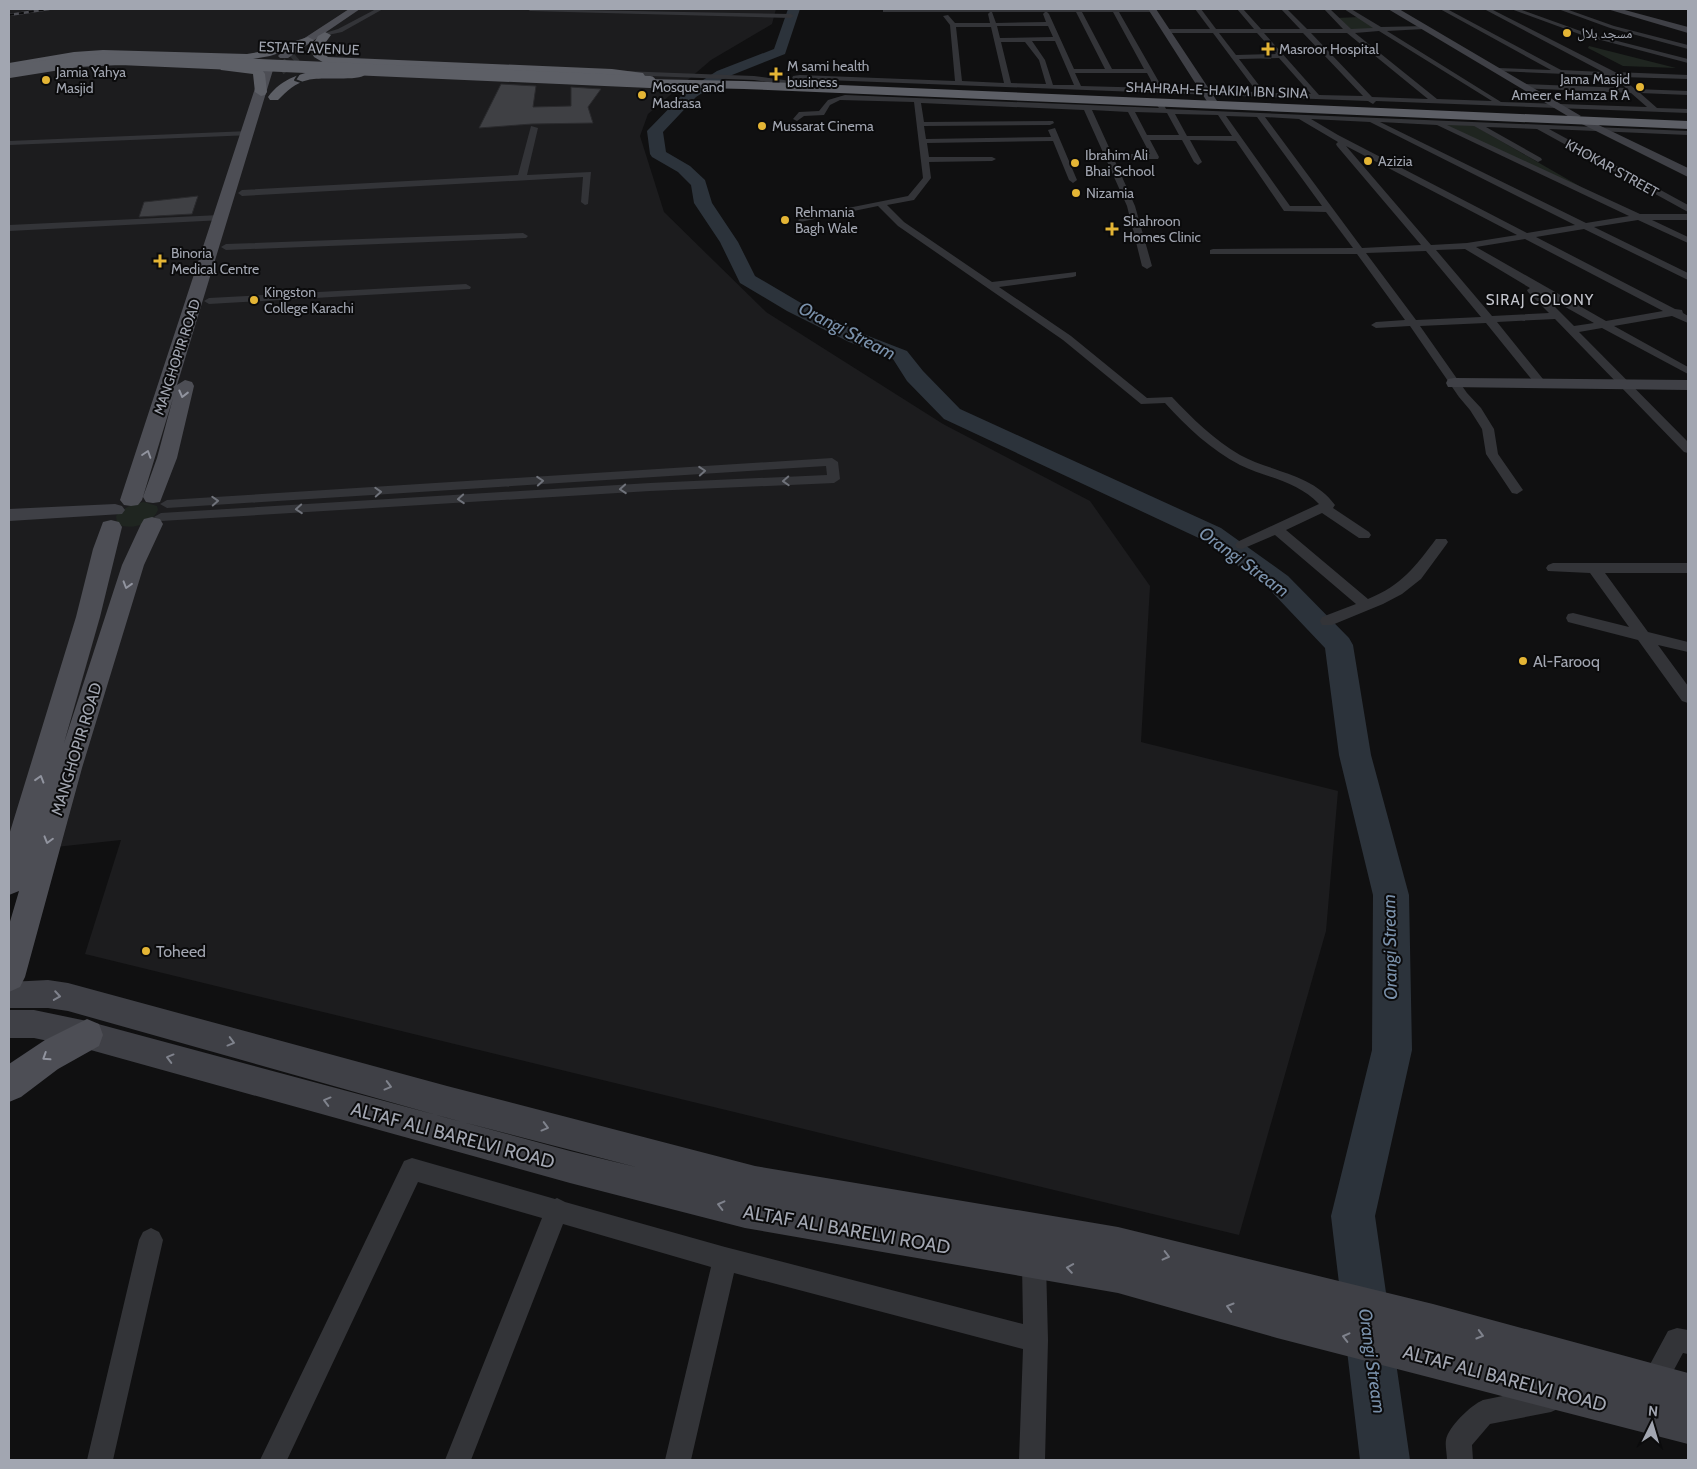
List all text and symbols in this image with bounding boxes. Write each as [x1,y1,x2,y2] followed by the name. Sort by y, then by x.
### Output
[1577,24,1633,42] place label: مسجد بلال
[1561,27,1573,39] marker: مسجد بلال
[258,37,360,59] street label: ESTATE AVENUE
[1279,40,1379,58] place label: Masroor Hospital
[1261,42,1275,56] marker: Masroor Hospital
[787,57,869,91] place label: M sami health business
[55,63,126,97] place label: Jamia Yahya Masjid
[769,67,783,81] marker: M sami health business
[1511,70,1630,104] place label: Jama Masjid Ameer e Hamza R A
[40,74,52,86] marker: Jamia Yahya Masjid
[294,74,303,84] one-way arrow
[652,78,724,112] place label: Mosque and Madrasa
[1125,78,1309,102] street label: SHAHRAH-E-HAKIM IBN SINA
[1634,81,1646,93] marker: Jama Masjid Ameer e Hamza R A
[636,89,648,101] marker: Mosque and Madrasa
[772,117,874,135] place label: Mussarat Cinema
[756,120,768,132] marker: Mussarat Cinema
[1562,135,1662,201] street label: KHOKAR STREET
[1085,146,1155,180] place label: Ibrahim Ali Bhai School
[1378,152,1413,170] place label: Azizia
[1362,155,1374,167] marker: Azizia
[1069,157,1081,169] marker: Ibrahim Ali Bhai School
[1086,184,1134,202] place label: Nizamia
[1070,187,1082,199] marker: Nizamia
[795,203,858,237] place label: Rehmania Bagh Wale
[1123,212,1201,246] place label: Shahroon Homes Clinic
[779,214,791,226] marker: Rehmania Bagh Wale
[1105,222,1119,236] marker: Shahroon Homes Clinic
[171,244,259,278] place label: Binoria Medical Centre
[153,254,167,268] marker: Binoria Medical Centre
[264,283,354,317] place label: Kingston College Karachi
[1486,291,1594,309] district label: SIRAJ COLONY
[248,294,260,306] marker: Kingston College Karachi
[150,297,204,417] street label: MANGHOPIR ROAD
[795,297,899,365] water label: Orangi Stream
[178,390,189,399] one-way arrow
[141,450,151,459] one-way arrow
[698,465,706,476] one-way arrow
[536,476,544,487] one-way arrow
[781,476,789,486] one-way arrow
[619,483,627,494] one-way arrow
[374,486,382,497] one-way arrow
[457,493,465,504] one-way arrow
[212,496,220,507] one-way arrow
[295,503,303,514] one-way arrow
[1195,522,1293,602] water label: Orangi Stream
[123,580,133,588] one-way arrow
[1533,652,1600,671] place label: Al-Farooq
[1517,655,1529,667] marker: Al-Farooq
[47,680,106,818] street label: MANGHOPIR ROAD
[34,775,44,784] one-way arrow
[44,836,54,844] one-way arrow
[1378,894,1402,1000] water label: Orangi Stream
[156,942,206,961] place label: Toheed
[140,945,152,957] marker: Toheed
[53,990,62,1000] one-way arrow
[227,1037,235,1047] one-way arrow
[43,1051,52,1060] one-way arrow
[167,1053,175,1063] one-way arrow
[383,1080,391,1090] one-way arrow
[324,1096,332,1106] one-way arrow
[348,1097,557,1174] street label: ALTAF ALI BARELVI ROAD
[540,1122,548,1132] one-way arrow
[717,1200,726,1211] one-way arrow
[741,1200,953,1259] street label: ALTAF ALI BARELVI ROAD
[1161,1250,1170,1261] one-way arrow
[1066,1264,1075,1274] one-way arrow
[1225,1302,1234,1313] one-way arrow
[1354,1307,1390,1415] water label: Orangi Stream
[1476,1329,1485,1340] one-way arrow
[1343,1333,1351,1343] one-way arrow
[1400,1340,1609,1417] street label: ALTAF ALI BARELVI ROAD
[1627,1399,1677,1449] north arrow
[1647,1402,1659,1420] text: N

